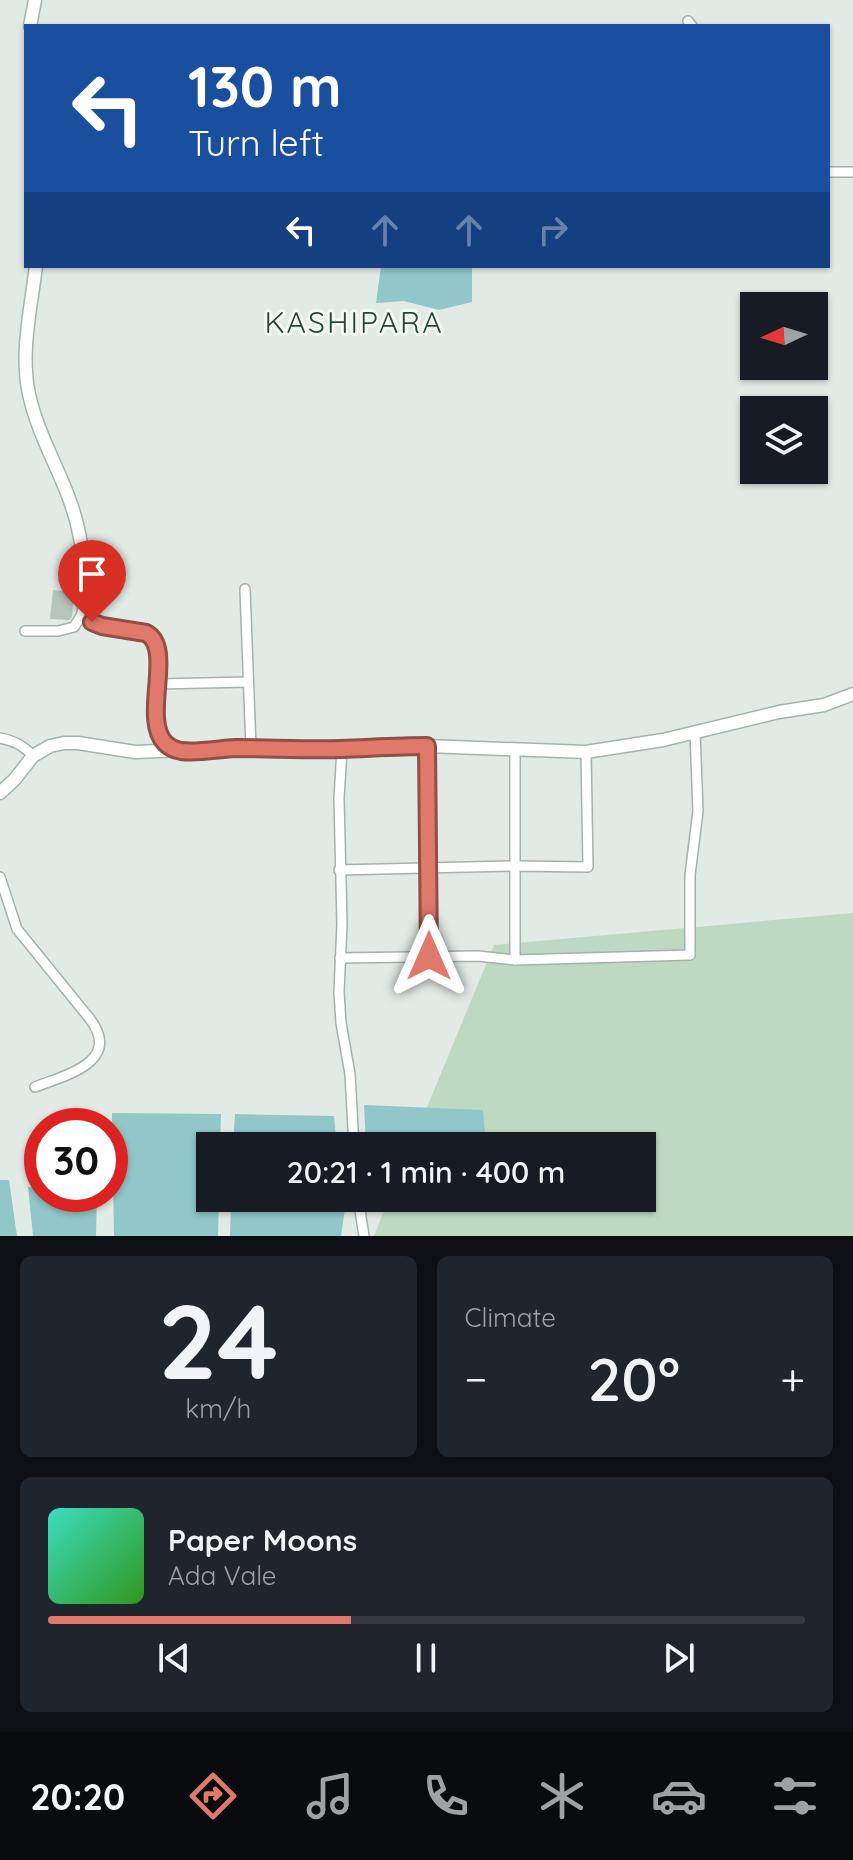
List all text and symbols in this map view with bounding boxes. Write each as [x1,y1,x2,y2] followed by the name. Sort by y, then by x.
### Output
[188,51,342,121] text: 130 m
[56,56,160,160] icon: left
[188,120,324,165] text: Turn left
[279,208,323,252] icon: left
[363,208,407,252] icon: ahead
[447,208,491,252] icon: ahead
[531,208,575,252] icon: right
[740,292,828,380] north arrow
[740,292,828,484] map controls
[264,303,444,341] district label: KASHIPARA
[740,396,828,484] button: layers
[58,540,126,622] pin
[70,552,114,596] icon: arrive
[387,914,471,998] position arrow
[24,1108,128,1212] speed limit sign: 30
[287,1153,565,1191] text: 20:21 · 1 min · 400 m
[158,1275,278,1405] text: 24
[465,1301,556,1334] text: Climate
[587,1341,680,1416] text: 20°
[465,1351,487,1406] text: −
[780,1351,805,1406] text: +
[185,1392,251,1425] text: km/h
[168,1521,357,1559] text: Paper Moons
[168,1559,277,1592] text: Ada Vale
[152,1636,196,1680] icon: previous
[404,1636,448,1680] icon: pause
[657,1636,701,1680] icon: next
[185,1768,241,1824] icon: directions
[302,1768,358,1824] icon: music
[418,1768,474,1824] icon: phone
[534,1768,590,1824] icon: climate
[651,1768,707,1824] icon: car
[767,1768,823,1824] icon: filters
[30,1774,125,1819] text: 20:20

